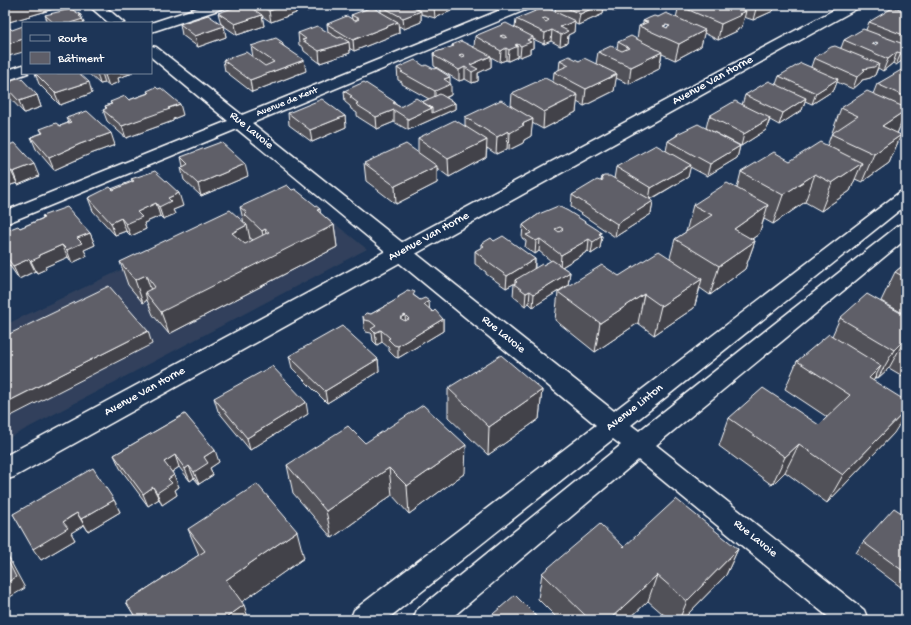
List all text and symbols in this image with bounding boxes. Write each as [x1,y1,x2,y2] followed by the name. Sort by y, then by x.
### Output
[22,22,152,74] legend
[58,33,88,47] text: Route
[57,53,105,67] text: Bâtiment
[670,53,756,109] street label: Avenue Van Horne
[254,84,320,120] street label: Avenue de Kent
[226,109,276,153] street label: Rue Lavoie
[386,209,472,265] street label: Avenue Van Horne
[478,313,528,357] street label: Rue Lavoie
[102,364,188,420] street label: Avenue Van Horne
[604,381,667,435] street label: Avenue Linton
[730,517,780,561] street label: Rue Lavoie

